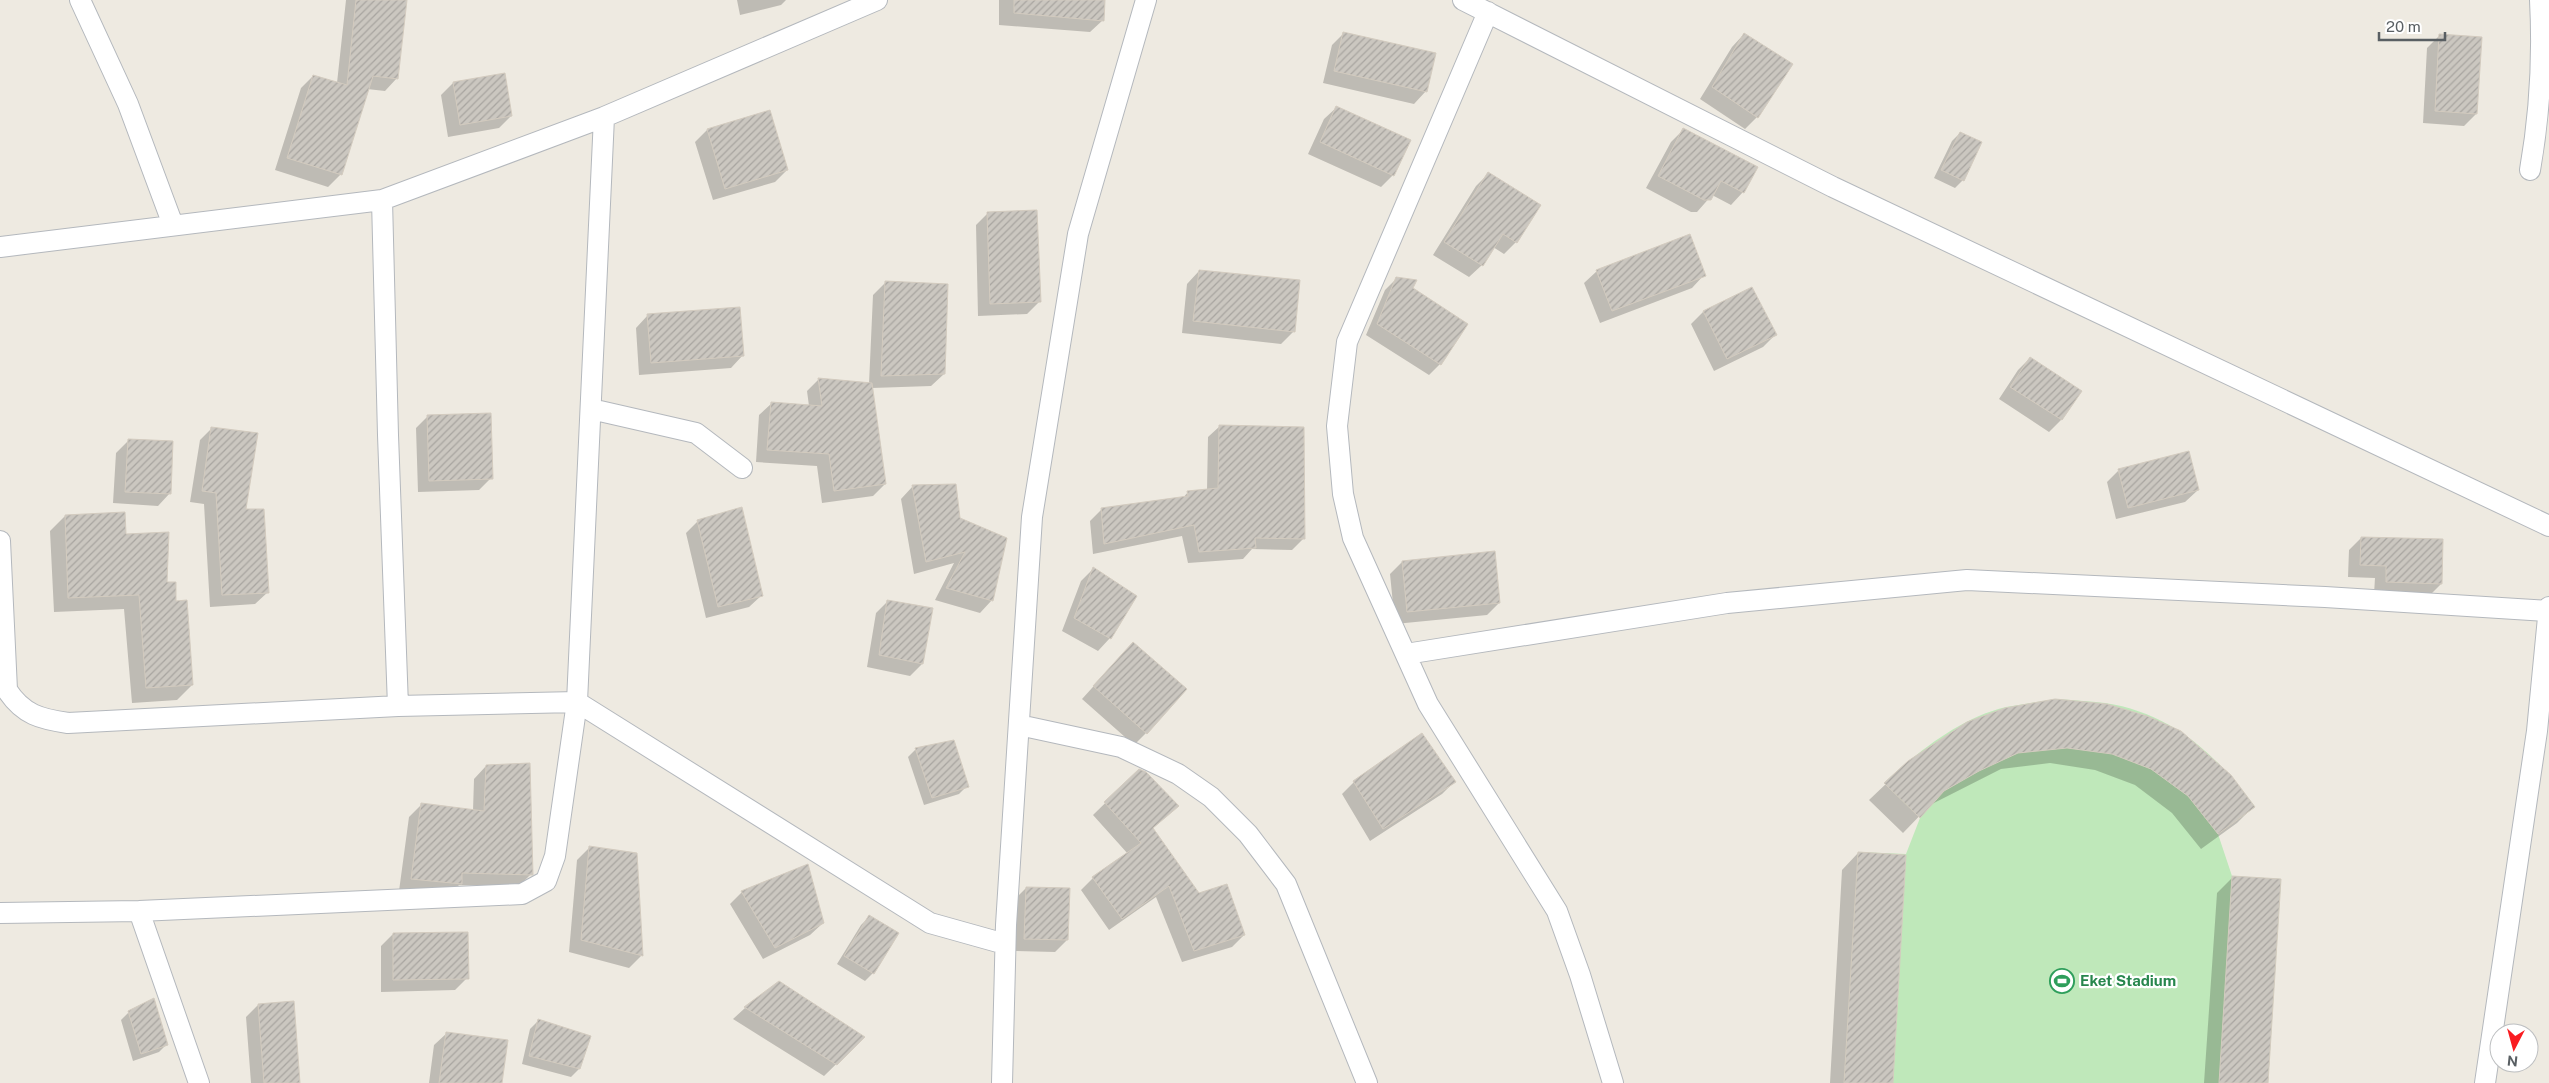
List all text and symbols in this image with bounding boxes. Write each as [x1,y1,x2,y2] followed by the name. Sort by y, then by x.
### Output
[2379,10,2445,42] scale bar
[2386,18,2421,35] text: 20 m
[2049,968,2075,994] sports icon: Eket Stadium
[2080,972,2176,989] place label: Eket Stadium
[2489,1023,2539,1073] north arrow
[2506,1052,2519,1069] text: N

